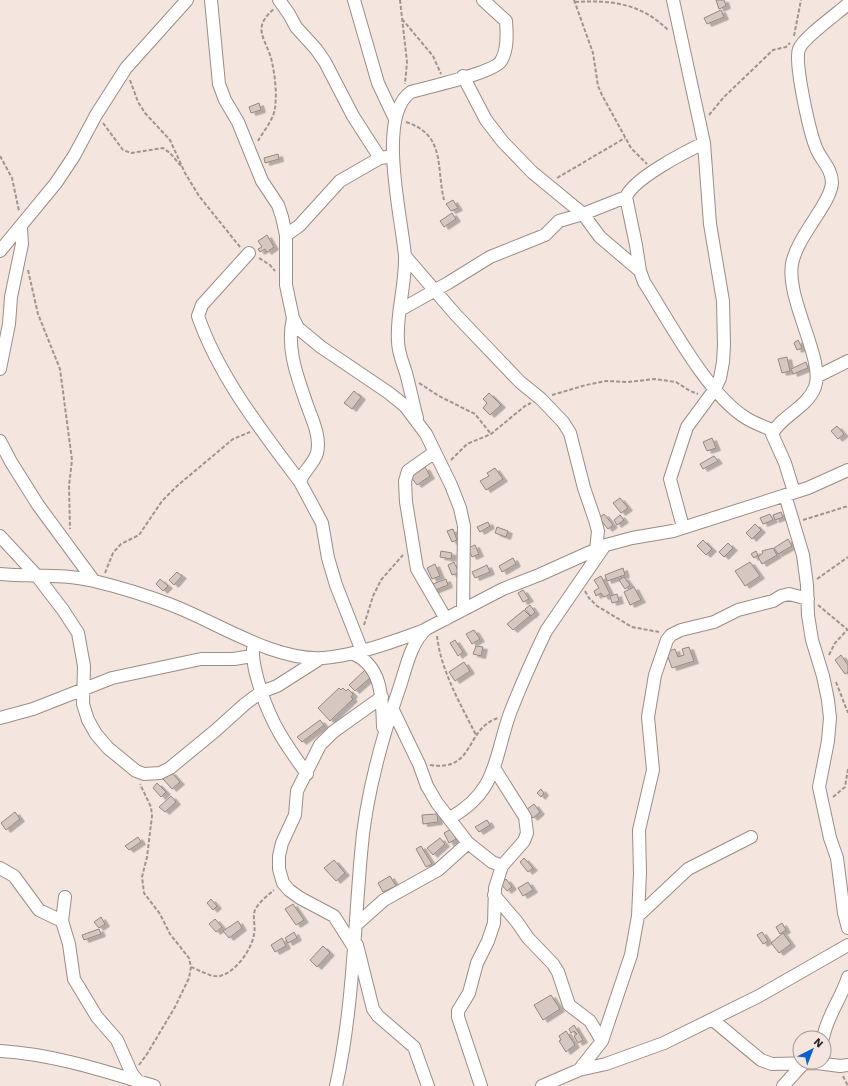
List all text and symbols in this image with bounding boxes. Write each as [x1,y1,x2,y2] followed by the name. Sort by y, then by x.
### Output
[792,1030,832,1070] north arrow
[811,1035,826,1050] text: N

